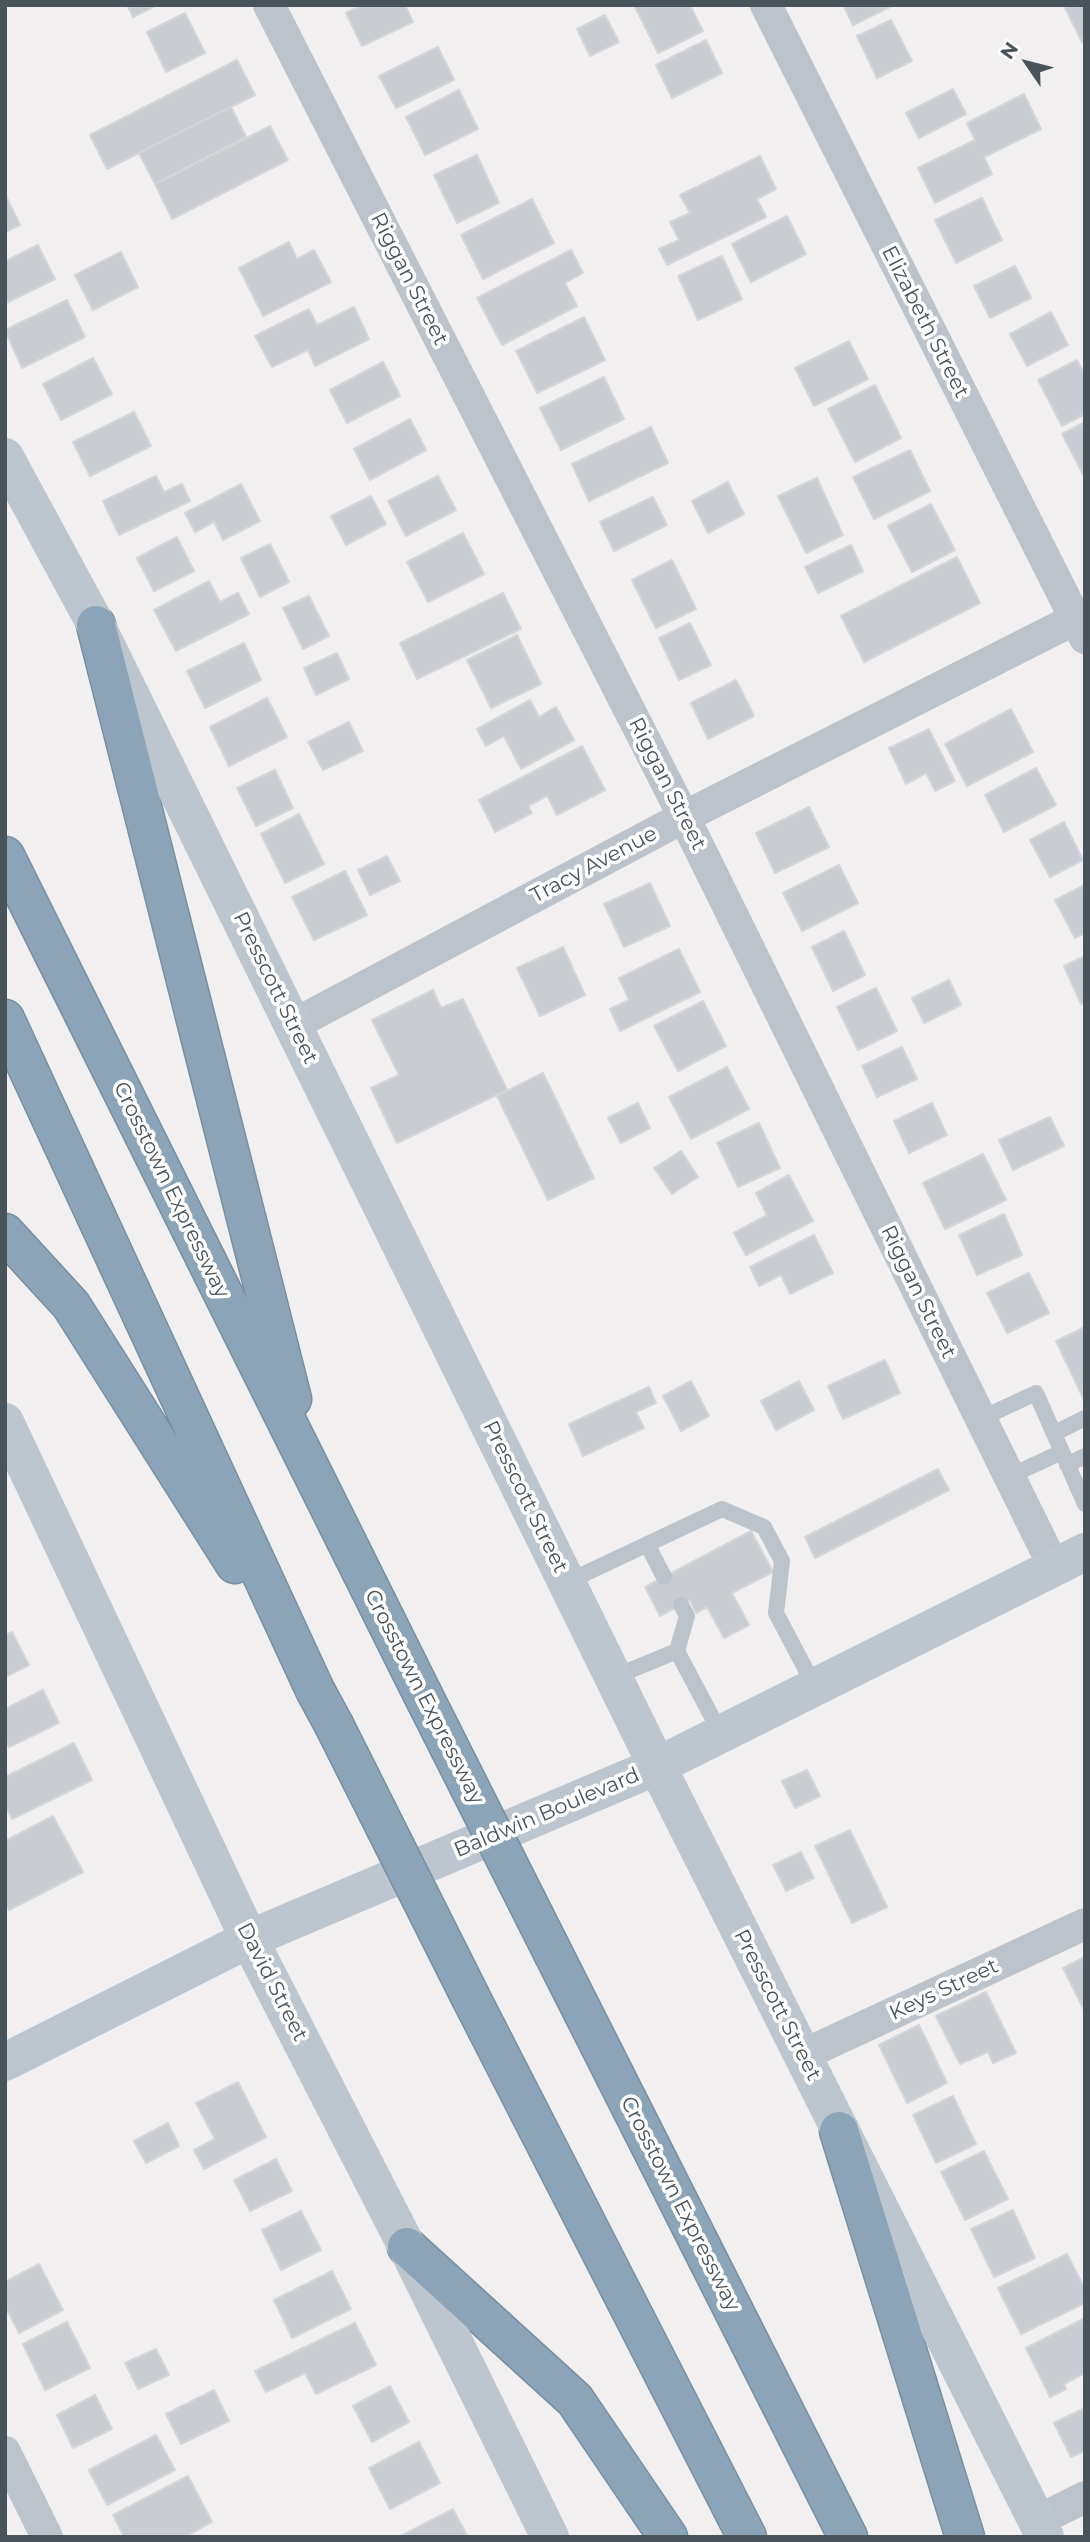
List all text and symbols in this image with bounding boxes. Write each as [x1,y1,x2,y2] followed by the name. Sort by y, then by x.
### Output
[992,28,1062,98] north arrow
[996,38,1023,64] text: N
[365,209,453,349] street label: Riggan Street
[876,242,974,402] street label: Elizabeth Street
[623,714,711,854] street label: Riggan Street
[526,821,662,909] street label: Tracy Avenue
[227,908,323,1068] street label: Presscott Street
[108,1078,234,1302] street label: Crosstown Expressway
[875,1221,961,1363] street label: Riggan Street
[477,1417,573,1577] street label: Presscott Street
[359,1585,489,1809] street label: Crosstown Expressway
[451,1763,643,1863] street label: Baldwin Boulevard
[231,1918,313,2046] street label: David Street
[728,1925,826,2085] street label: Presscott Street
[885,1954,1003,2026] street label: Keys Street
[615,2092,745,2316] street label: Crosstown Expressway

